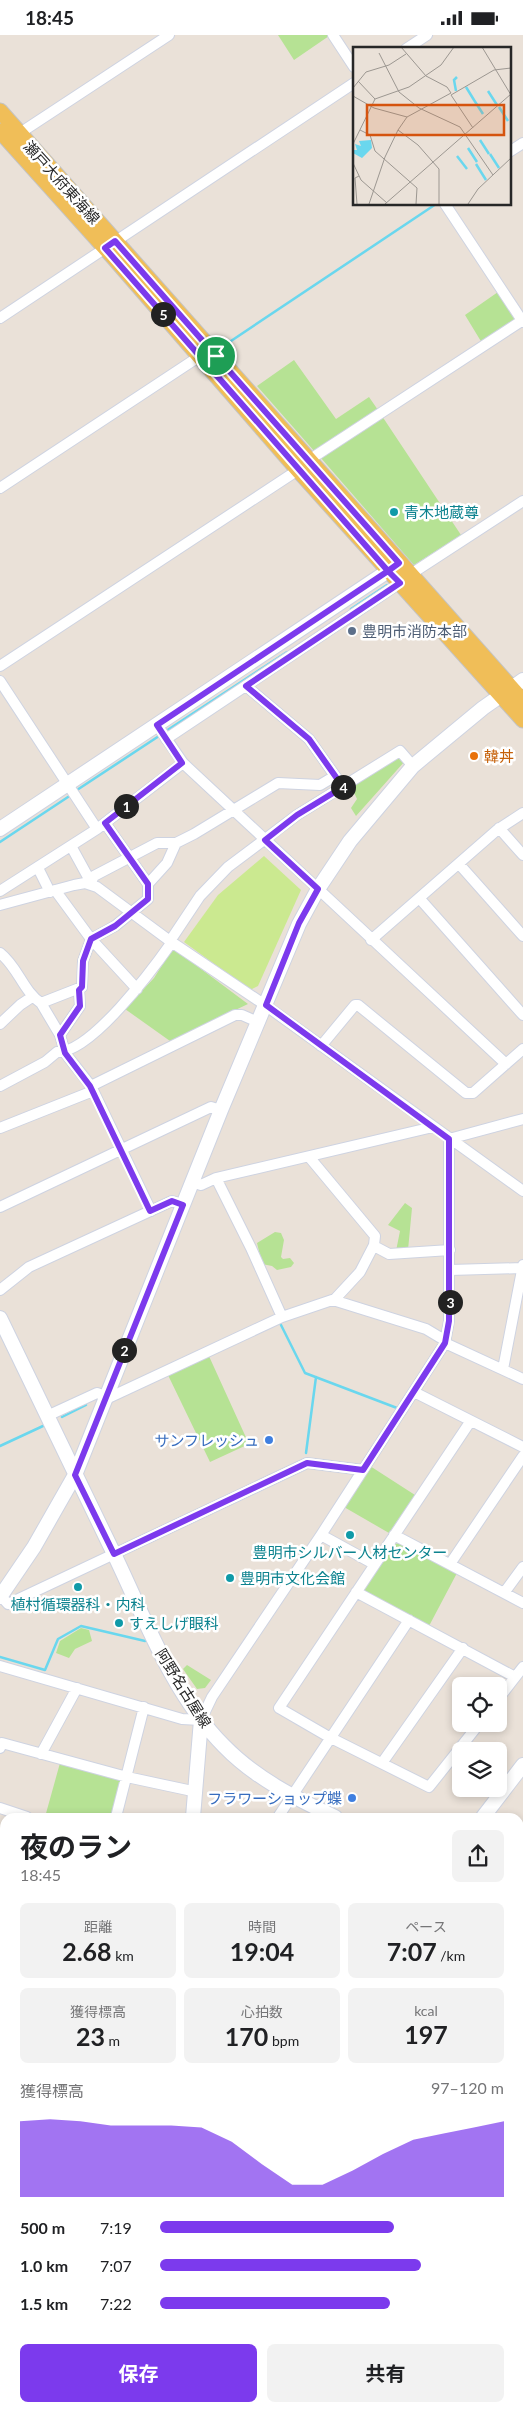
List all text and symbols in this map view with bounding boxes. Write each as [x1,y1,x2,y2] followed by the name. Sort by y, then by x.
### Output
[25,6,74,29] text: 18:45
[353,47,510,205] inset map
[20,137,104,227] street label: 瀬戸大府東海線
[150,301,176,327] pin: 5
[159,306,168,323] text: 5
[195,335,237,377] pin
[202,342,230,370] icon: arrive
[404,503,479,521] place label: 青木地蔵尊
[388,506,400,518] marker: 青木地蔵尊
[362,622,467,640] place label: 豊明市消防本部
[346,625,358,637] marker: 豊明市消防本部
[484,747,514,765] place label: 韓丼
[468,750,480,762] marker: 韓丼
[330,775,356,799] pin: 4
[339,779,348,796] text: 4
[114,793,138,819] pin: 1
[122,798,131,815] text: 1
[438,1289,462,1315] pin: 3
[446,1294,455,1311] text: 3
[112,1337,136,1363] pin: 2
[120,1342,129,1359] text: 2
[154,1431,259,1449] place label: サンフレッシュ
[263,1434,275,1446] marker: サンフレッシュ
[344,1529,356,1541] marker: 豊明市シルバー人材センター
[252,1543,448,1561] place label: 豊明市シルバー人材センター
[240,1569,345,1587] place label: 豊明市文化会館
[224,1572,236,1584] marker: 豊明市文化会館
[72,1581,84,1593] marker: 植村循環器科・内科
[10,1595,146,1613] place label: 植村循環器科・内科
[129,1614,219,1632] place label: すえしげ眼科
[113,1617,125,1629] marker: すえしげ眼科
[153,1645,215,1731] street label: 阿野名古屋線
[452,1677,507,1797] map controls
[452,1677,507,1732] button: locate
[452,1742,507,1797] button: layers
[207,1789,342,1807] place label: フラワーショップ蝶
[346,1792,358,1804] marker: フラワーショップ蝶
[20,1829,132,1863] text: 夜のラン
[452,1830,504,1882] button: share
[20,1865,61,1884] text: 18:45
[84,1918,112,1935] text: 距離
[248,1918,276,1935] text: 時間
[405,1918,447,1935] text: ペース
[62,1936,112,1966] text: 2.68
[230,1936,294,1966] text: 19:04
[387,1936,437,1966] text: 7:07
[112,1947,134,1964] text: km
[437,1947,465,1964] text: /km
[414,2002,438,2019] text: kcal
[70,2003,126,2020] text: 獲得標高
[241,2003,283,2020] text: 心拍数
[404,2019,448,2049] text: 197
[76,2021,105,2051] text: 23
[225,2021,268,2051] text: 170
[105,2032,120,2049] text: m
[268,2032,299,2049] text: bpm
[431,2078,504,2097] text: 97–120 m
[20,2081,84,2100] text: 獲得標高
[20,2218,65,2237] text: 500 m
[100,2218,132,2237] text: 7:19
[20,2256,68,2275] text: 1.0 km
[100,2256,132,2275] text: 7:07
[20,2294,68,2313] text: 1.5 km
[100,2294,132,2313] text: 7:22
[20,2344,257,2402] button: 保存
[267,2344,504,2402] button: 共有

